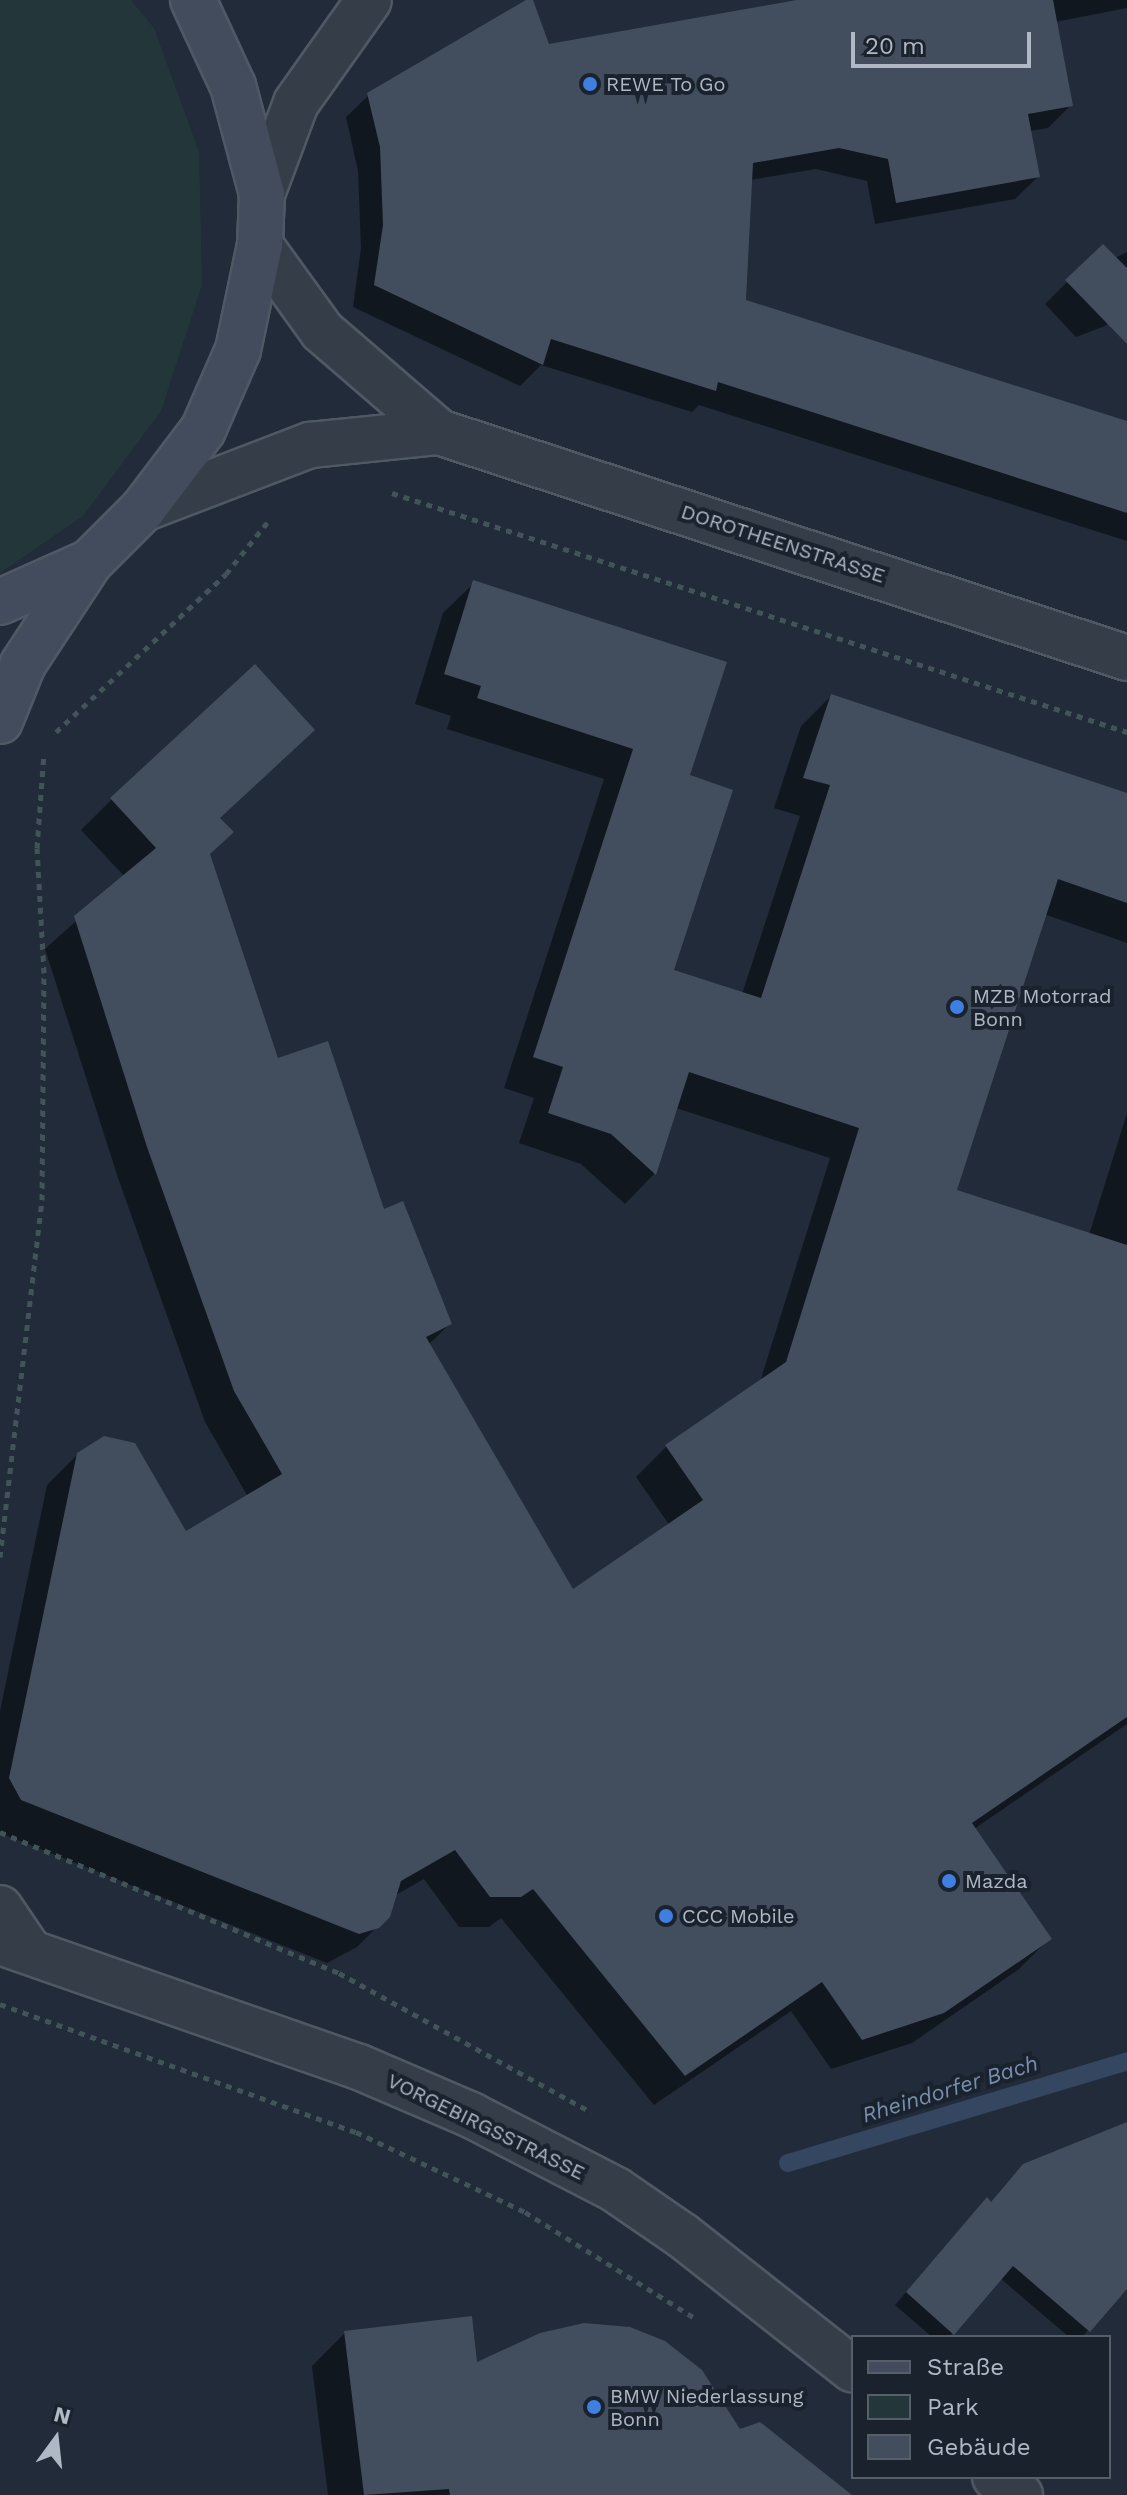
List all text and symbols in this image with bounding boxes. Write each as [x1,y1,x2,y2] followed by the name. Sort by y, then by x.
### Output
[855,16,1035,66] scale bar
[865,32,925,60] text: 20 m
[606,72,726,96] place label: REWE To Go
[581,75,599,93] marker: REWE To Go
[678,500,888,588] street label: DOROTHEENSTRASSE
[973,984,1112,1031] place label: MZB Motorrad Bonn
[948,998,966,1016] marker: MZB Motorrad Bonn
[965,1869,1028,1893] place label: Mazda
[940,1872,958,1890] marker: Mazda
[682,1904,794,1928] place label: CCC Mobile
[657,1907,675,1925] marker: CCC Mobile
[859,2050,1041,2128] water label: Rheindorfer Bach
[383,2069,589,2185] street label: VORGEBIRGSSTRASSE
[851,2335,1111,2479] legend
[927,2353,1004,2381] text: Straße
[610,2384,804,2431] place label: BMW Niederlassung Bonn
[927,2393,979,2421] text: Park
[585,2398,603,2416] marker: BMW Niederlassung Bonn
[16,2399,96,2479] north arrow
[51,2401,73,2430] text: N
[927,2433,1031,2461] text: Gebäude

